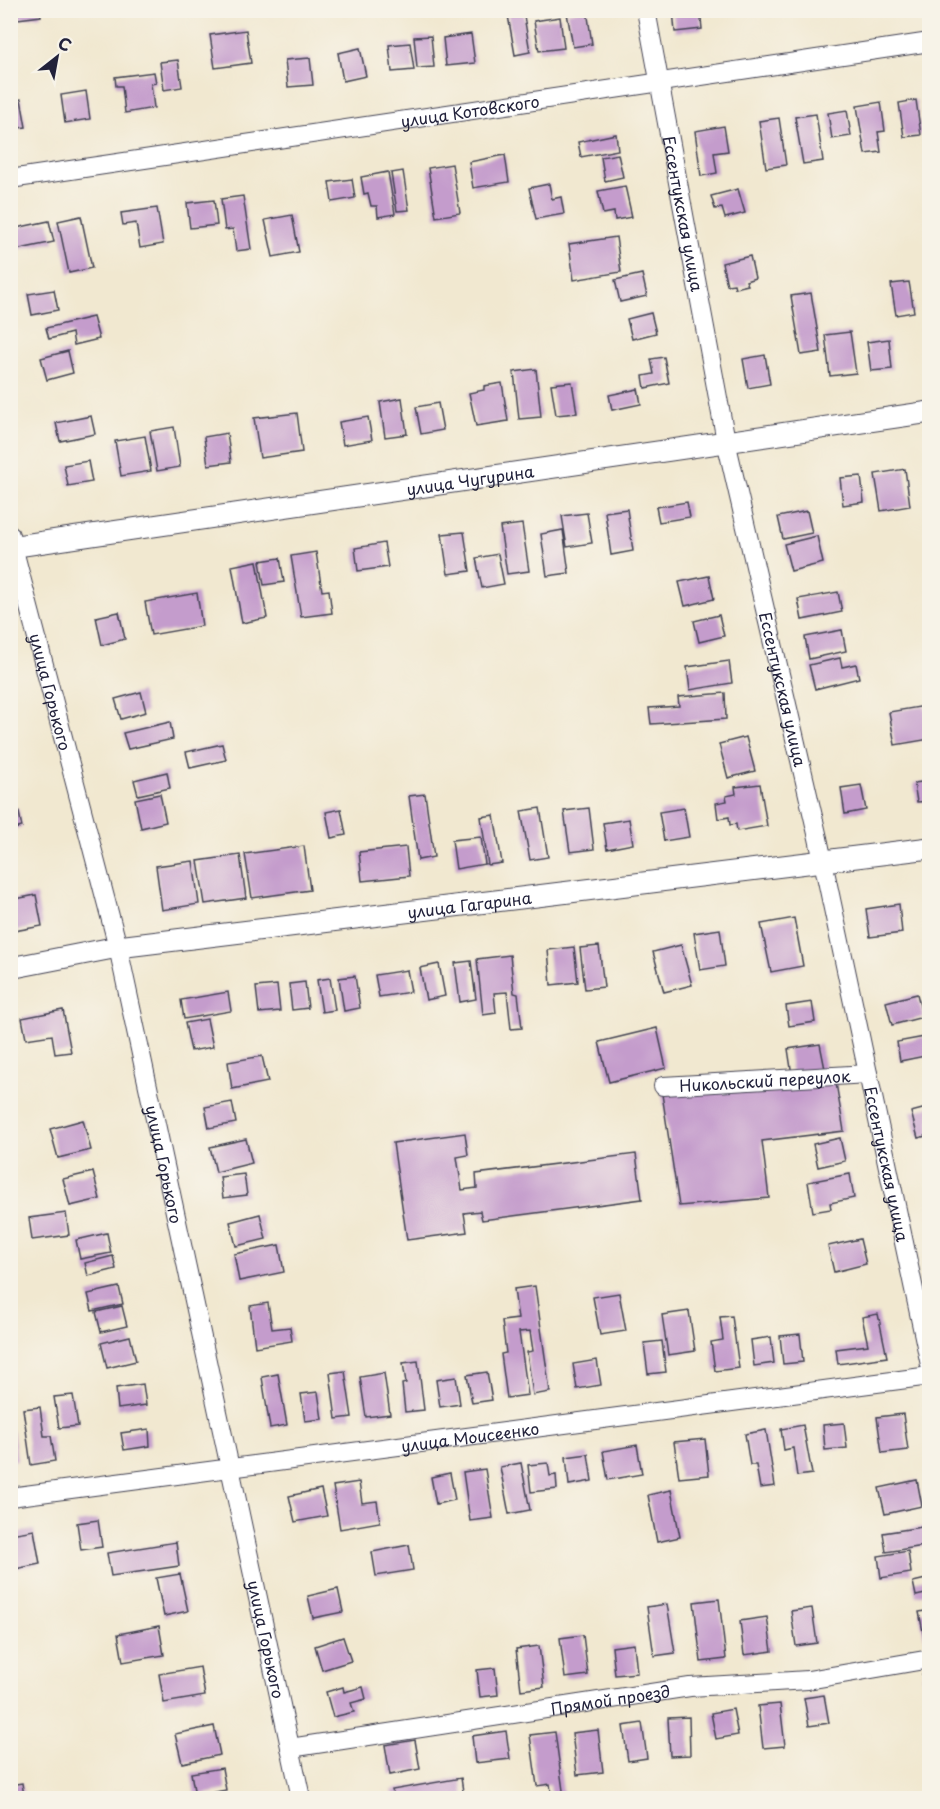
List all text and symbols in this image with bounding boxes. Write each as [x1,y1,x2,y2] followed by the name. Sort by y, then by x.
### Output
[27,27,87,87] north arrow
[54,30,77,57] text: С
[399,88,541,133] street label: улица Котовского
[658,134,710,293] street label: Ессентукская улица
[405,458,535,501] street label: улица Чугурина
[754,609,813,769] street label: Ессентукская улица
[24,630,78,753] street label: улица Горького
[406,885,533,924] street label: улица Гагарина
[679,1063,851,1097] street label: Никольский переулок
[859,1084,915,1244] street label: Ессентукская улица
[140,1103,189,1226] street label: улица Горького
[400,1416,541,1457] street label: улица Моисеенко
[242,1578,291,1701] street label: улица Горького
[549,1678,672,1720] street label: Прямой проезд

